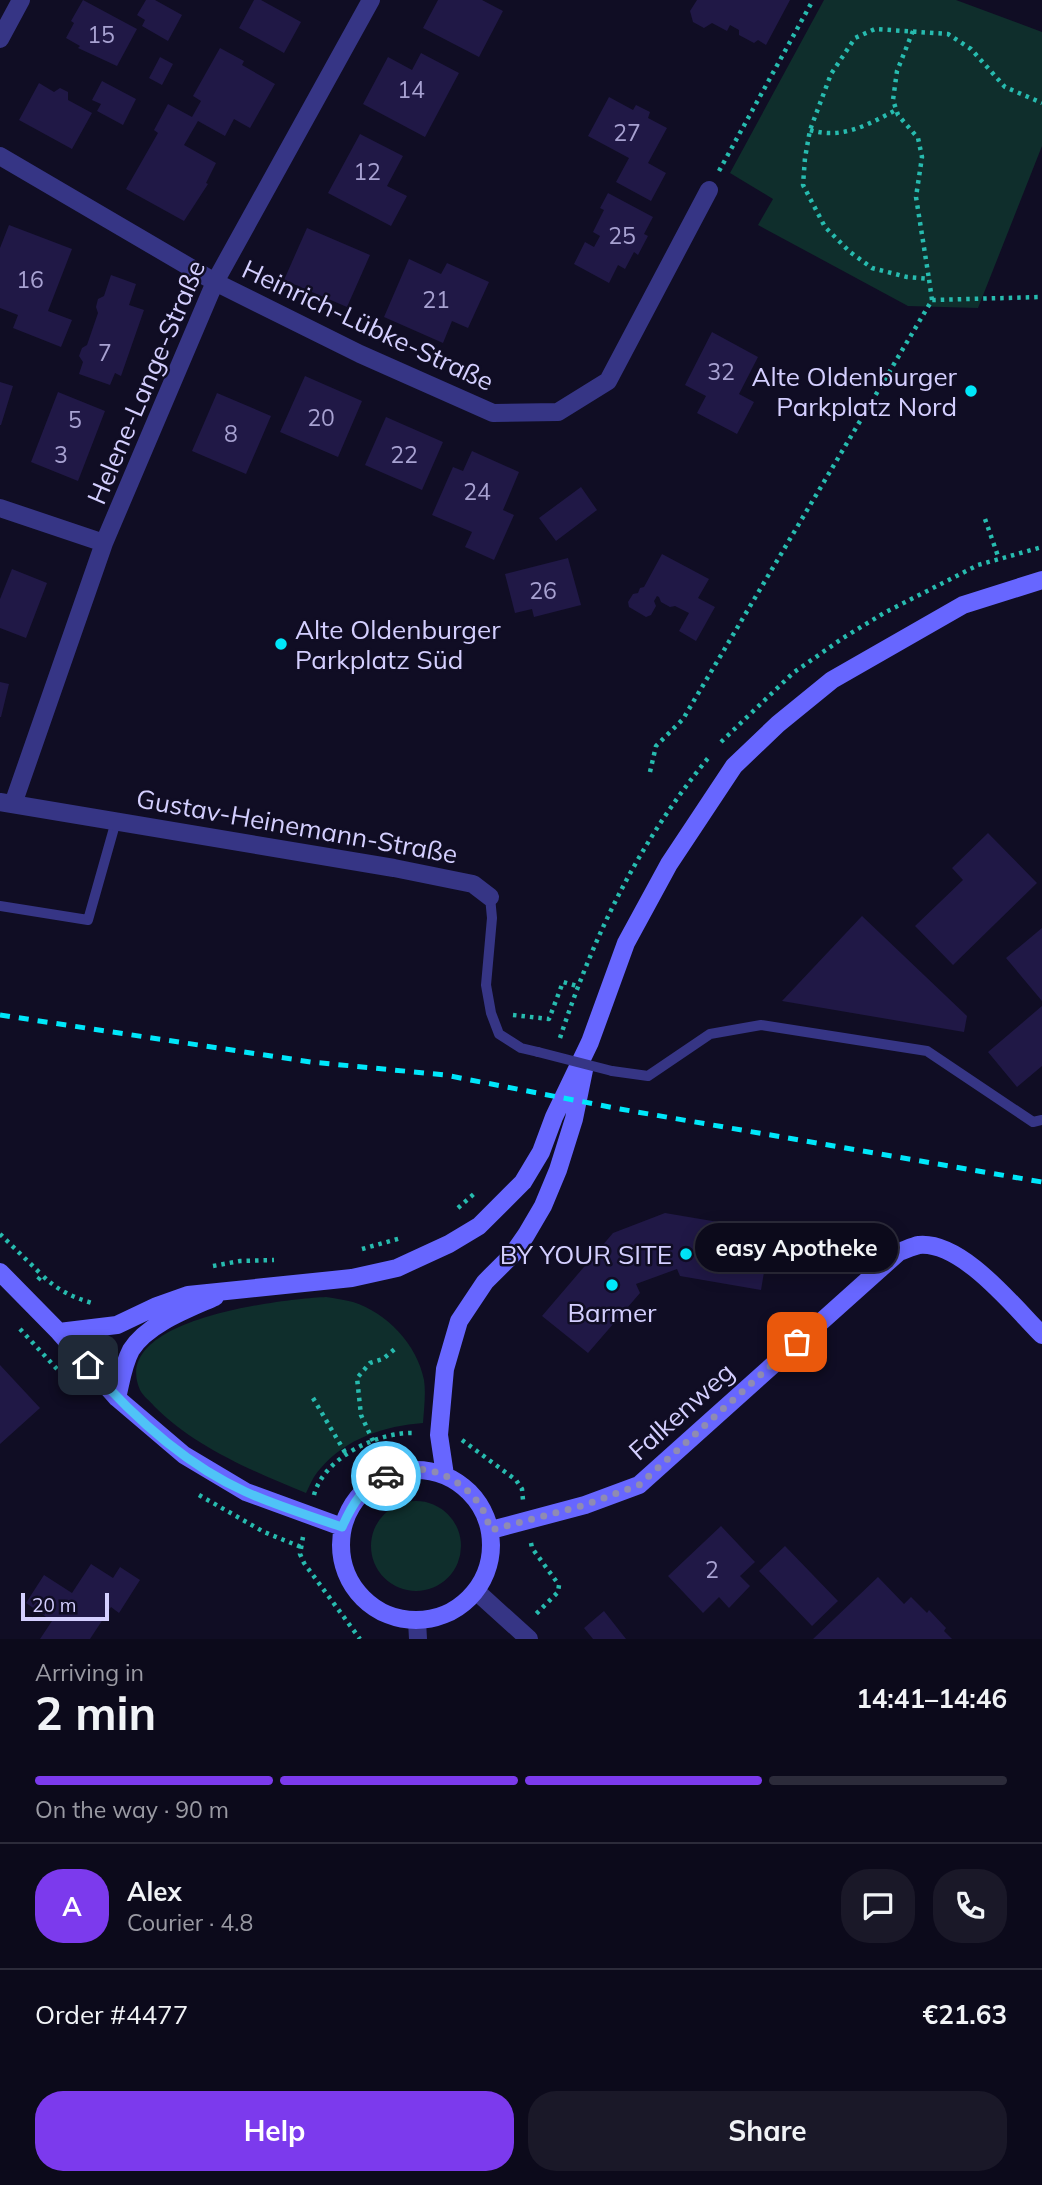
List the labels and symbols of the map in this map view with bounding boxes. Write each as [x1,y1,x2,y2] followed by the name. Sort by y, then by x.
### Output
[87,20,115,49] house number: 15
[397,75,425,104] house number: 14
[613,118,641,147] house number: 27
[353,157,381,186] house number: 12
[608,221,636,250] house number: 25
[237,252,499,398] street label: Heinrich-Lübke-Straße
[80,255,212,509] street label: Helene-Lange-Straße
[16,265,44,294] house number: 16
[422,285,450,314] house number: 21
[98,338,112,367] house number: 7
[707,357,735,386] house number: 32
[751,360,958,423] place label: Alte Oldenburger Parkplatz Nord
[963,383,979,399] marker: Alte Oldenburger Parkplatz Nord
[307,403,335,432] house number: 20
[68,405,82,434] house number: 5
[224,419,238,448] house number: 8
[54,440,68,469] house number: 3
[390,440,418,469] house number: 22
[463,477,491,506] house number: 24
[529,576,557,605] house number: 26
[295,613,501,676] place label: Alte Oldenburger Parkplatz Süd
[273,636,289,652] marker: Alte Oldenburger Parkplatz Süd
[134,781,460,871] street label: Gustav-Heinemann-Straße
[696,1223,898,1272] callout: easy Apotheke
[500,1238,672,1271] place label: BY YOUR SITE
[678,1246,694,1262] marker: BY YOUR SITE
[604,1277,620,1293] marker: Barmer
[567,1296,657,1329] place label: Barmer
[767,1312,827,1372] pin
[58,1335,118,1395] pin
[621,1355,741,1467] street label: Falkenweg
[351,1441,421,1511] courier
[705,1555,719,1584] house number: 2
[21,1590,108,1622] scale bar

